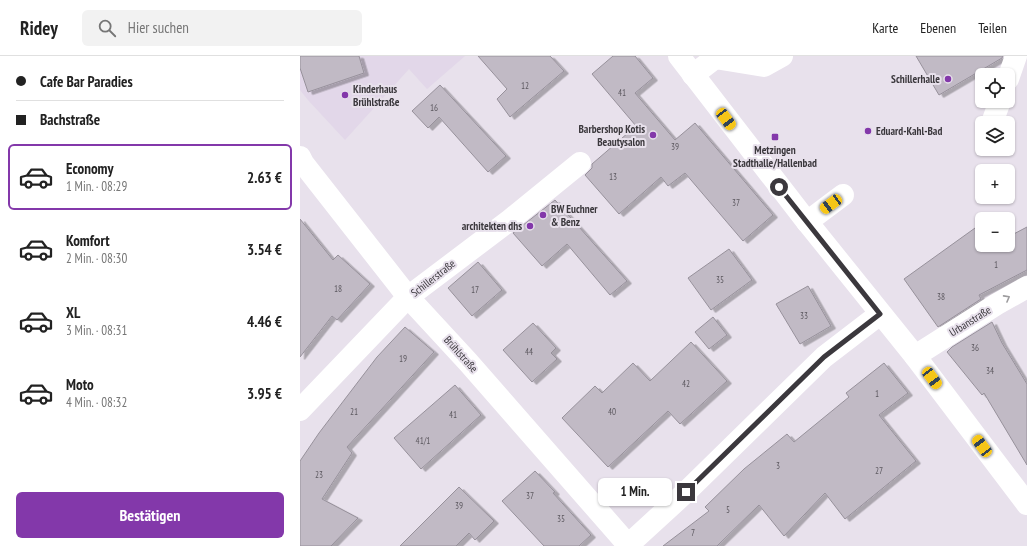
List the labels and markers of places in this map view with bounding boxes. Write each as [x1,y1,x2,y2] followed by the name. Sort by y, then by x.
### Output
[891,72,940,86] place label: Schillerhalle
[943,74,953,84] marker: Schillerhalle
[353,82,400,109] place label: Kinderhaus Brühlstraße
[340,90,350,100] marker: Kinderhaus Brühlstraße
[578,122,645,149] place label: Barbershop Kotis Beautysalon
[876,124,942,138] place label: Eduard-Kahl-Bad
[863,126,873,136] marker: Eduard-Kahl-Bad
[648,130,658,140] marker: Barbershop Kotis Beautysalon
[770,132,780,142] marker: Metzingen Stadthalle/Hallenbad
[733,143,817,170] place label: Metzingen Stadthalle/Hallenbad
[551,202,598,229] place label: BW Euchner & Benz
[538,210,548,220] marker: BW Euchner & Benz
[462,219,522,233] place label: architekten dhs
[525,221,535,231] marker: architekten dhs

